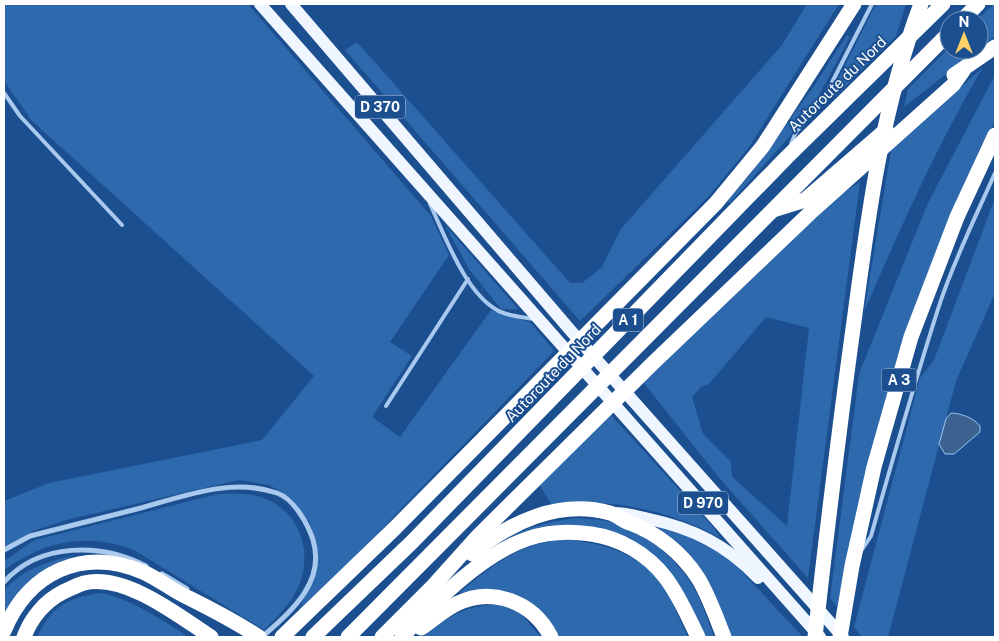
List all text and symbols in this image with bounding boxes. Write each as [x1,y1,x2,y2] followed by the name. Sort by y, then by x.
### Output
[939,10,989,60] north arrow
[959,14,969,30] text: N
[785,33,889,135] street label: Autoroute du Nord
[355,95,405,118] road number: D 370
[613,308,643,332] road number: A 1
[502,321,604,425] street label: Autoroute du Nord
[882,368,916,392] road number: A 3
[678,492,728,514] road number: D 970

